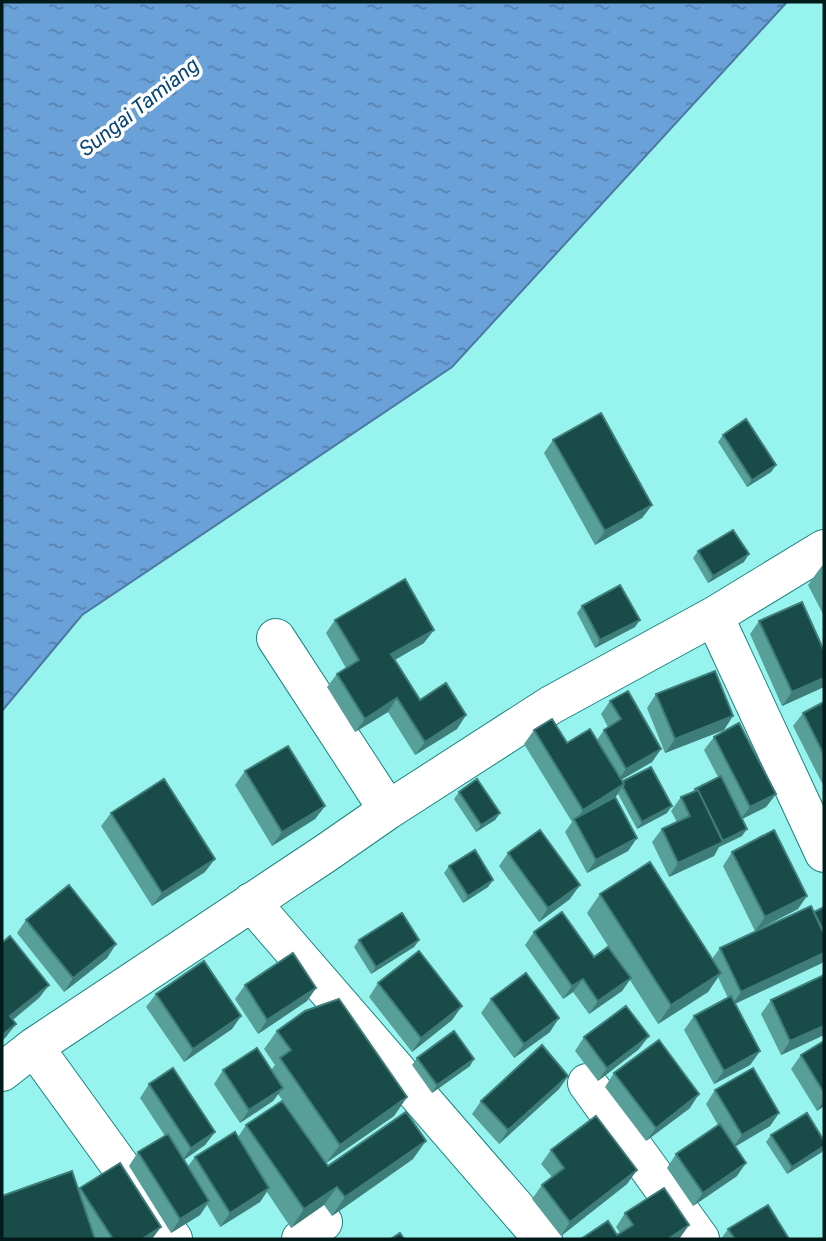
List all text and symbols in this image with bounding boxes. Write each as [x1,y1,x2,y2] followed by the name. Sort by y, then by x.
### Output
[74,53,204,161] water label: Sungai Tamiang

